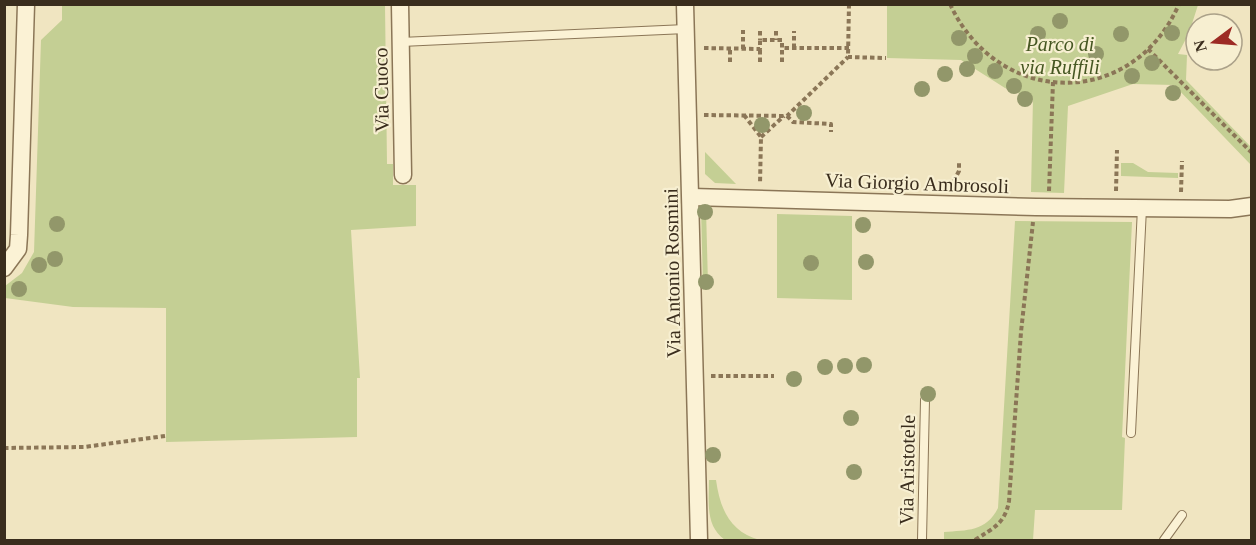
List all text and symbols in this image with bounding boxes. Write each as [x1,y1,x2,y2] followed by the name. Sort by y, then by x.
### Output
[1184,12,1244,72] north arrow
[1020,33,1100,79] park label: Parco di via Ruffili
[1190,38,1210,54] text: N
[369,47,393,133] street label: Via Cuoco
[825,169,1010,198] street label: Via Giorgio Ambrosoli
[660,187,684,358] street label: Via Antonio Rosmini
[895,414,919,525] street label: Via Aristotele

